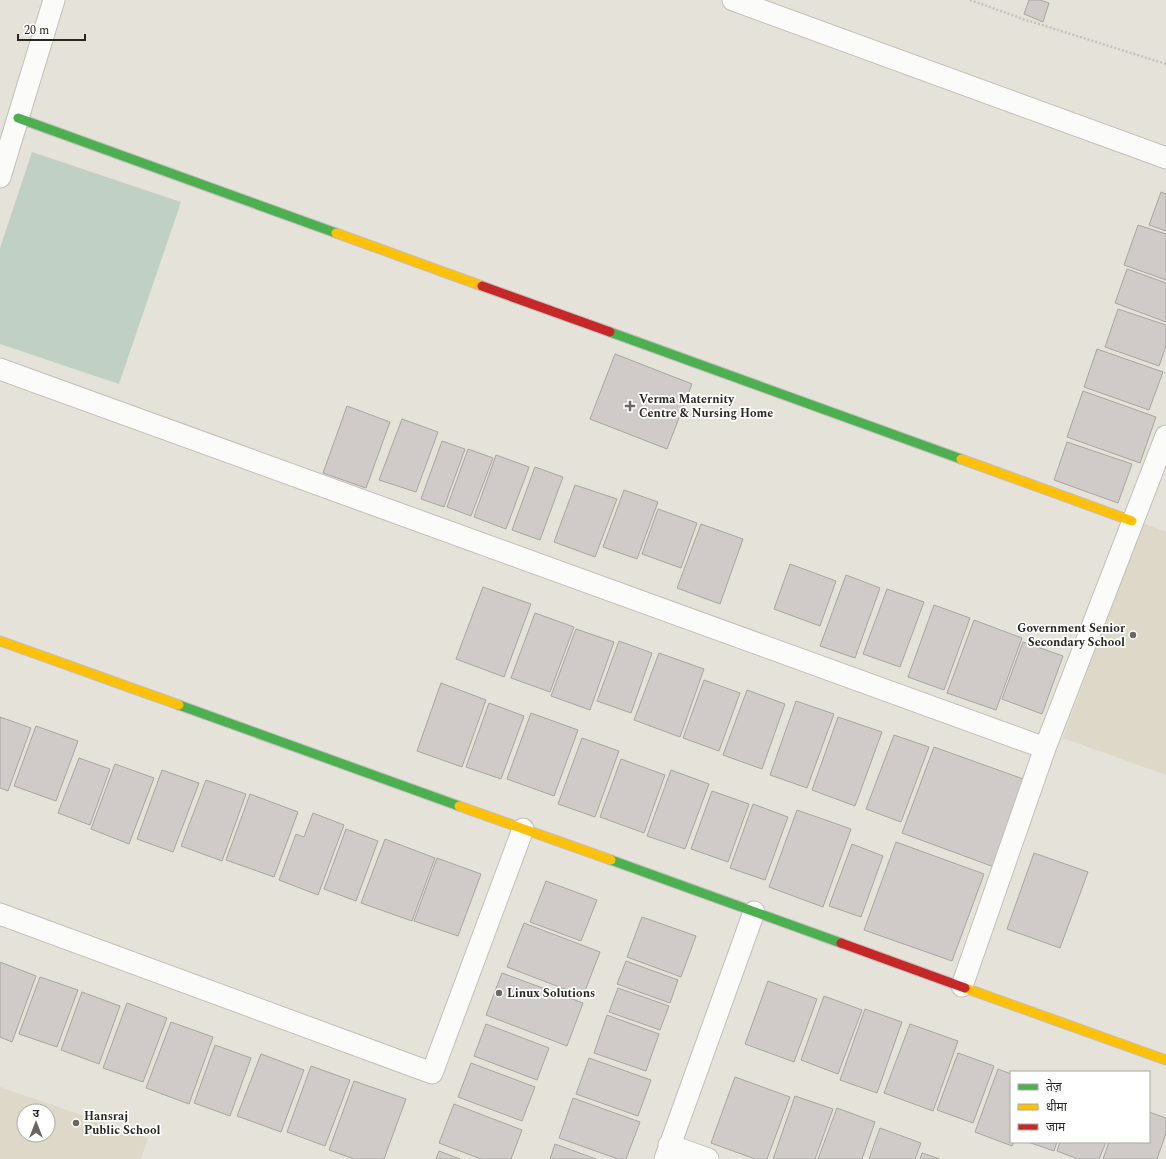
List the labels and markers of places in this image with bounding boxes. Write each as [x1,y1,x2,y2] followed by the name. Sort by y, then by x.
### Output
[639,390,773,423] place label: Verma Maternity Centre & Nursing Home
[624,400,636,412] marker: Verma Maternity Centre & Nursing Home
[1017,619,1126,652] place label: Government Senior Secondary School
[1128,630,1138,640] marker: Government Senior Secondary School
[507,984,595,1003] place label: Linux Solutions
[494,988,504,998] marker: Linux Solutions
[84,1107,160,1140] place label: Hansraj Public School
[71,1118,81,1128] marker: Hansraj Public School

